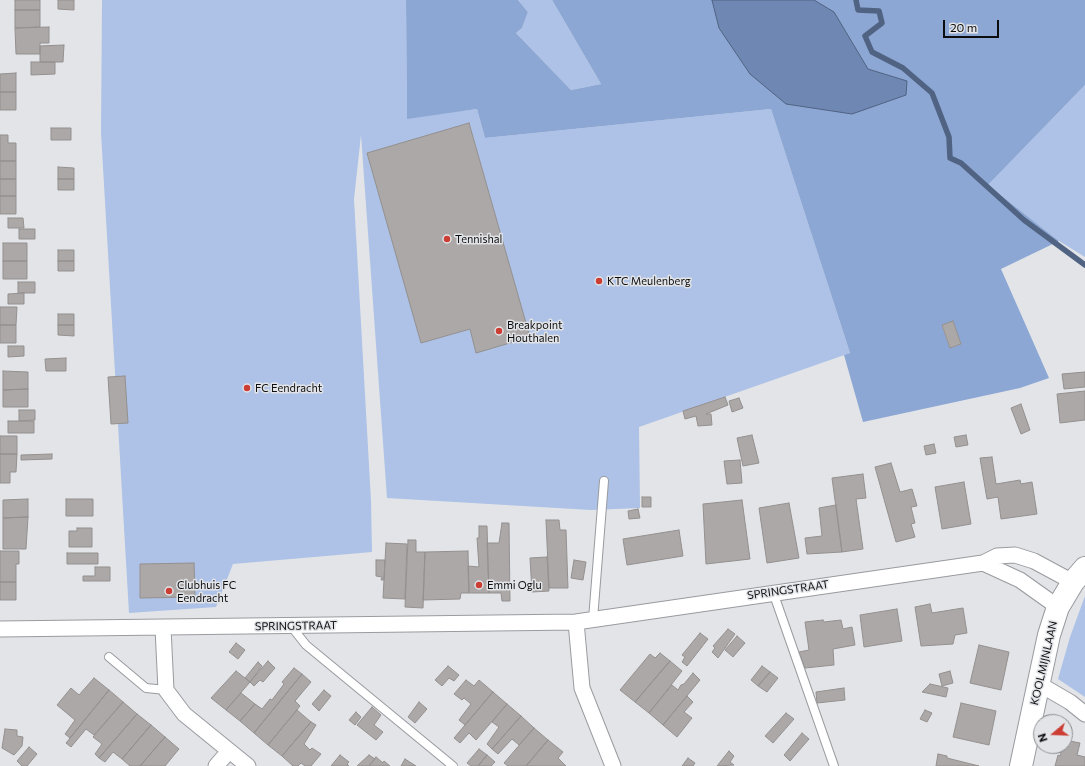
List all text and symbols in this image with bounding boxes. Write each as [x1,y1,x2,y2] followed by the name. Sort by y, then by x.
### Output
[945,12,1001,38] scale bar
[950,20,977,34] text: 20 m
[455,232,502,246] place label: Tennishal
[442,234,452,244] marker: Tennishal
[607,274,691,288] place label: KTC Meulenberg
[594,276,604,286] marker: KTC Meulenberg
[507,318,563,344] place label: Breakpoint Houthalen
[494,326,504,336] marker: Breakpoint Houthalen
[255,381,322,395] place label: FC Eendracht
[242,383,252,393] marker: FC Eendracht
[177,578,236,604] place label: Clubhuis FC Eendracht
[487,578,542,592] place label: Emmi Oglu
[746,578,830,602] street label: SPRINGSTRAAT
[474,580,484,590] marker: Emmi Oglu
[164,586,174,596] marker: Clubhuis FC Eendracht
[255,619,337,633] street label: SPRINGSTRAAT
[1028,620,1060,706] street label: KOOLMIJNLAAN
[1033,714,1073,754] north arrow
[1035,732,1050,744] text: N

